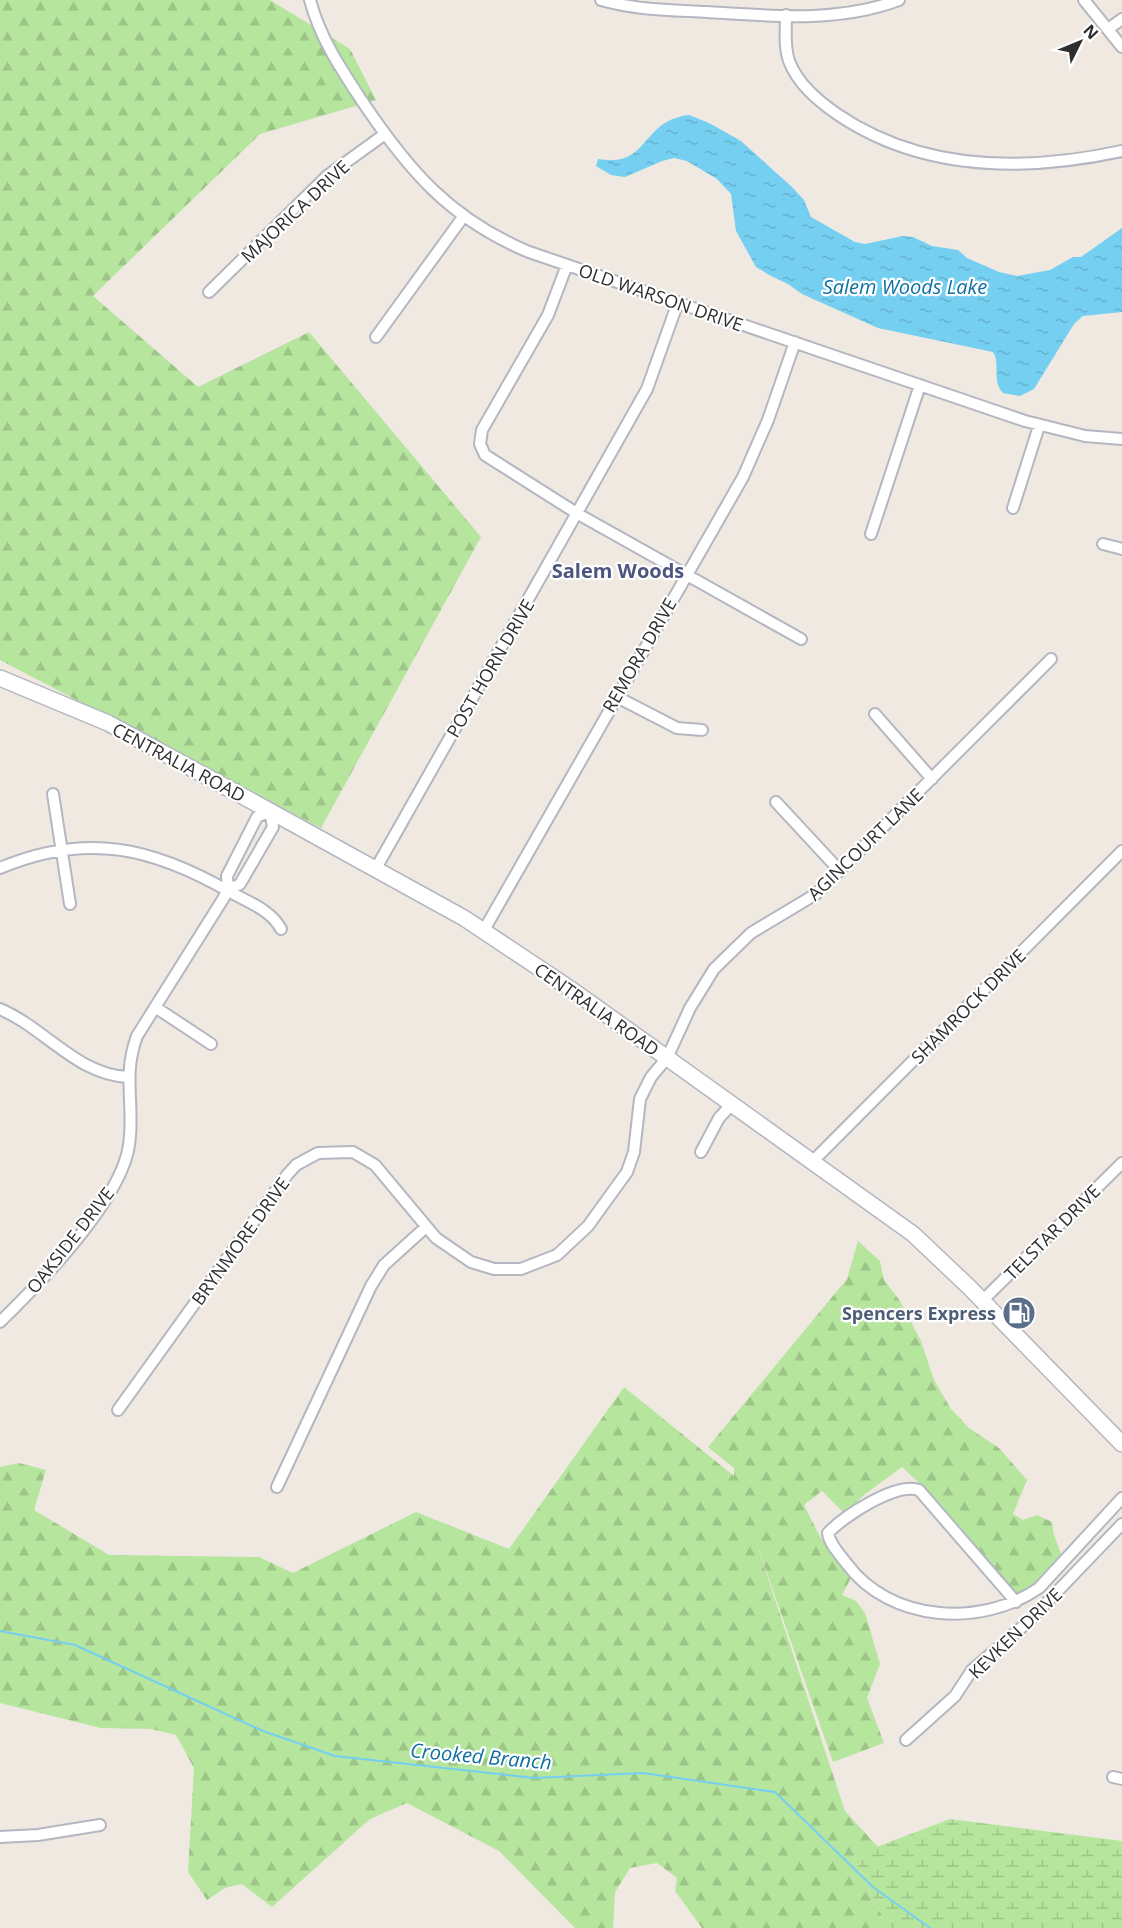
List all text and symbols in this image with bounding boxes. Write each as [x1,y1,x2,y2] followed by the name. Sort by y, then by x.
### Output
[1050,12,1110,72] north arrow
[1078,20,1103,44] text: N
[236,155,354,267] street label: MAJORICA DRIVE
[576,258,746,336] street label: OLD WARSON DRIVE
[823,273,987,300] water label: Salem Woods Lake
[552,557,684,584] district label: Salem Woods
[597,593,681,717] street label: REMORA DRIVE
[441,595,539,741] street label: POST HORN DRIVE
[108,717,250,807] street label: CENTRALIA ROAD
[802,783,928,905] street label: AGINCOURT LANE
[905,943,1031,1069] street label: SHAMROCK DRIVE
[530,957,664,1061] street label: CENTRALIA ROAD
[186,1172,294,1310] street label: BRYNMORE DRIVE
[999,1179,1105,1285] street label: TELSTAR DRIVE
[21,1182,119,1298] street label: OAKSIDE DRIVE
[1001,1295,1037,1331] fuel station icon: Spencers Express
[842,1301,996,1325] place label: Spencers Express
[963,1582,1067,1684] street label: KEVKEN DRIVE
[409,1736,553,1776] water label: Crooked Branch

